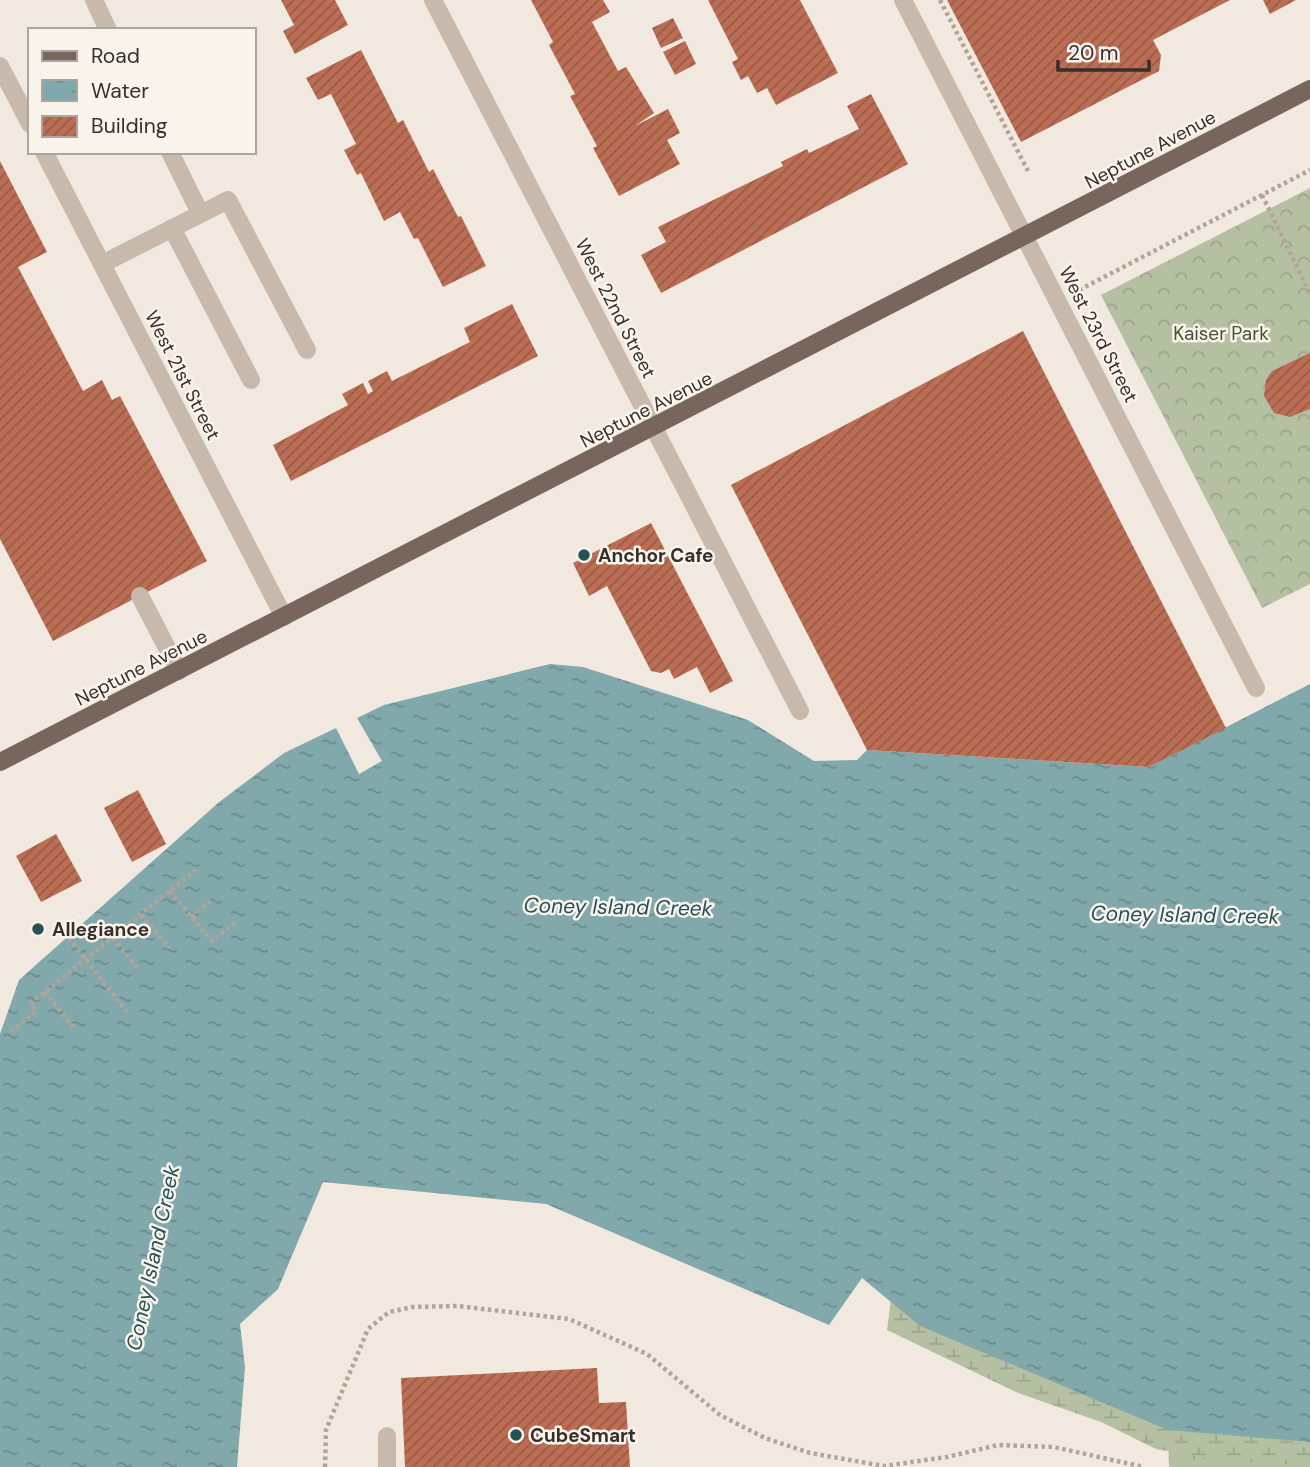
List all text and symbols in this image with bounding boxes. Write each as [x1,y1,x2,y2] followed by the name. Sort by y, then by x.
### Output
[28,28,256,154] legend
[1058,28,1149,72] scale bar
[1068,39,1119,67] text: 20 m
[91,42,140,70] text: Road
[91,77,149,105] text: Water
[1080,104,1220,195] street label: Neptune Avenue
[91,112,168,140] text: Building
[570,234,662,382] street label: West 22nd Street
[1053,262,1144,407] street label: West 23rd Street
[139,306,226,444] street label: West 21st Street
[1173,321,1269,346] park label: Kaiser Park
[576,365,717,454] street label: Neptune Avenue
[598,543,714,568] place label: Anchor Cafe
[576,547,592,563] marker: Anchor Cafe
[71,623,212,712] street label: Neptune Avenue
[523,891,713,923] water label: Coney Island Creek
[1090,899,1280,931] water label: Coney Island Creek
[52,917,149,942] place label: Allegiance
[30,921,46,937] marker: Allegiance
[120,1162,186,1353] water label: Coney Island Creek
[530,1423,636,1448] place label: CubeSmart
[508,1427,524,1443] marker: CubeSmart

